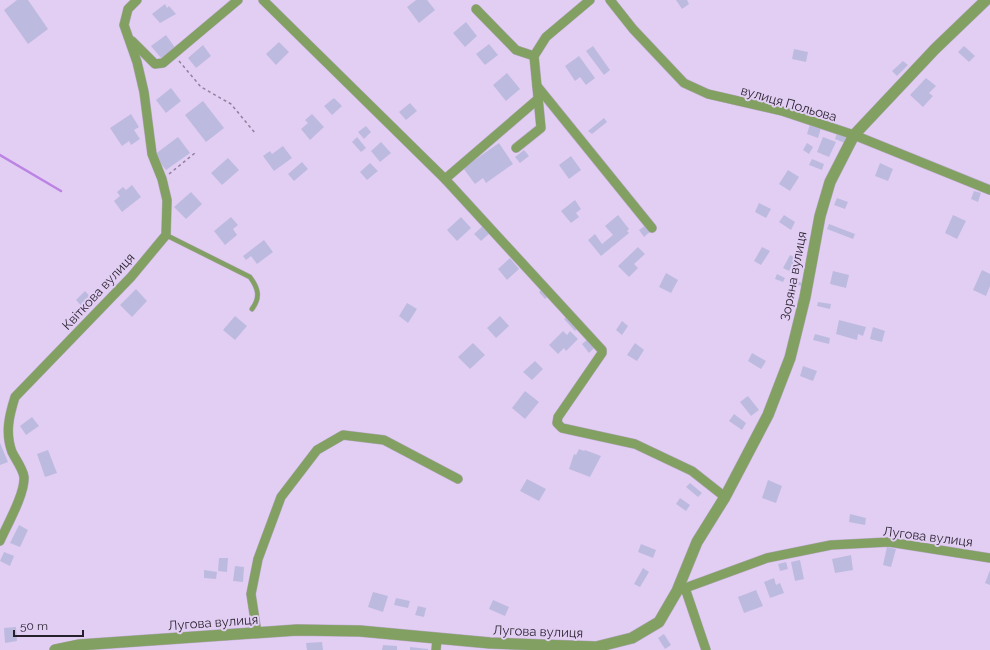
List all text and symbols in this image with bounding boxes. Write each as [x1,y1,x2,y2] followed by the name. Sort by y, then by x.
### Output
[739,83,839,124] street label: вулиця Польова
[777,230,810,322] street label: Зоряна вулиця
[59,250,138,333] street label: Квіткова вулиця
[882,524,974,549] street label: Лугова вулиця
[14,612,83,638] scale bar
[168,612,259,633] street label: Лугова вулиця
[20,619,48,633] text: 50 m
[493,622,583,641] street label: Лугова вулиця

